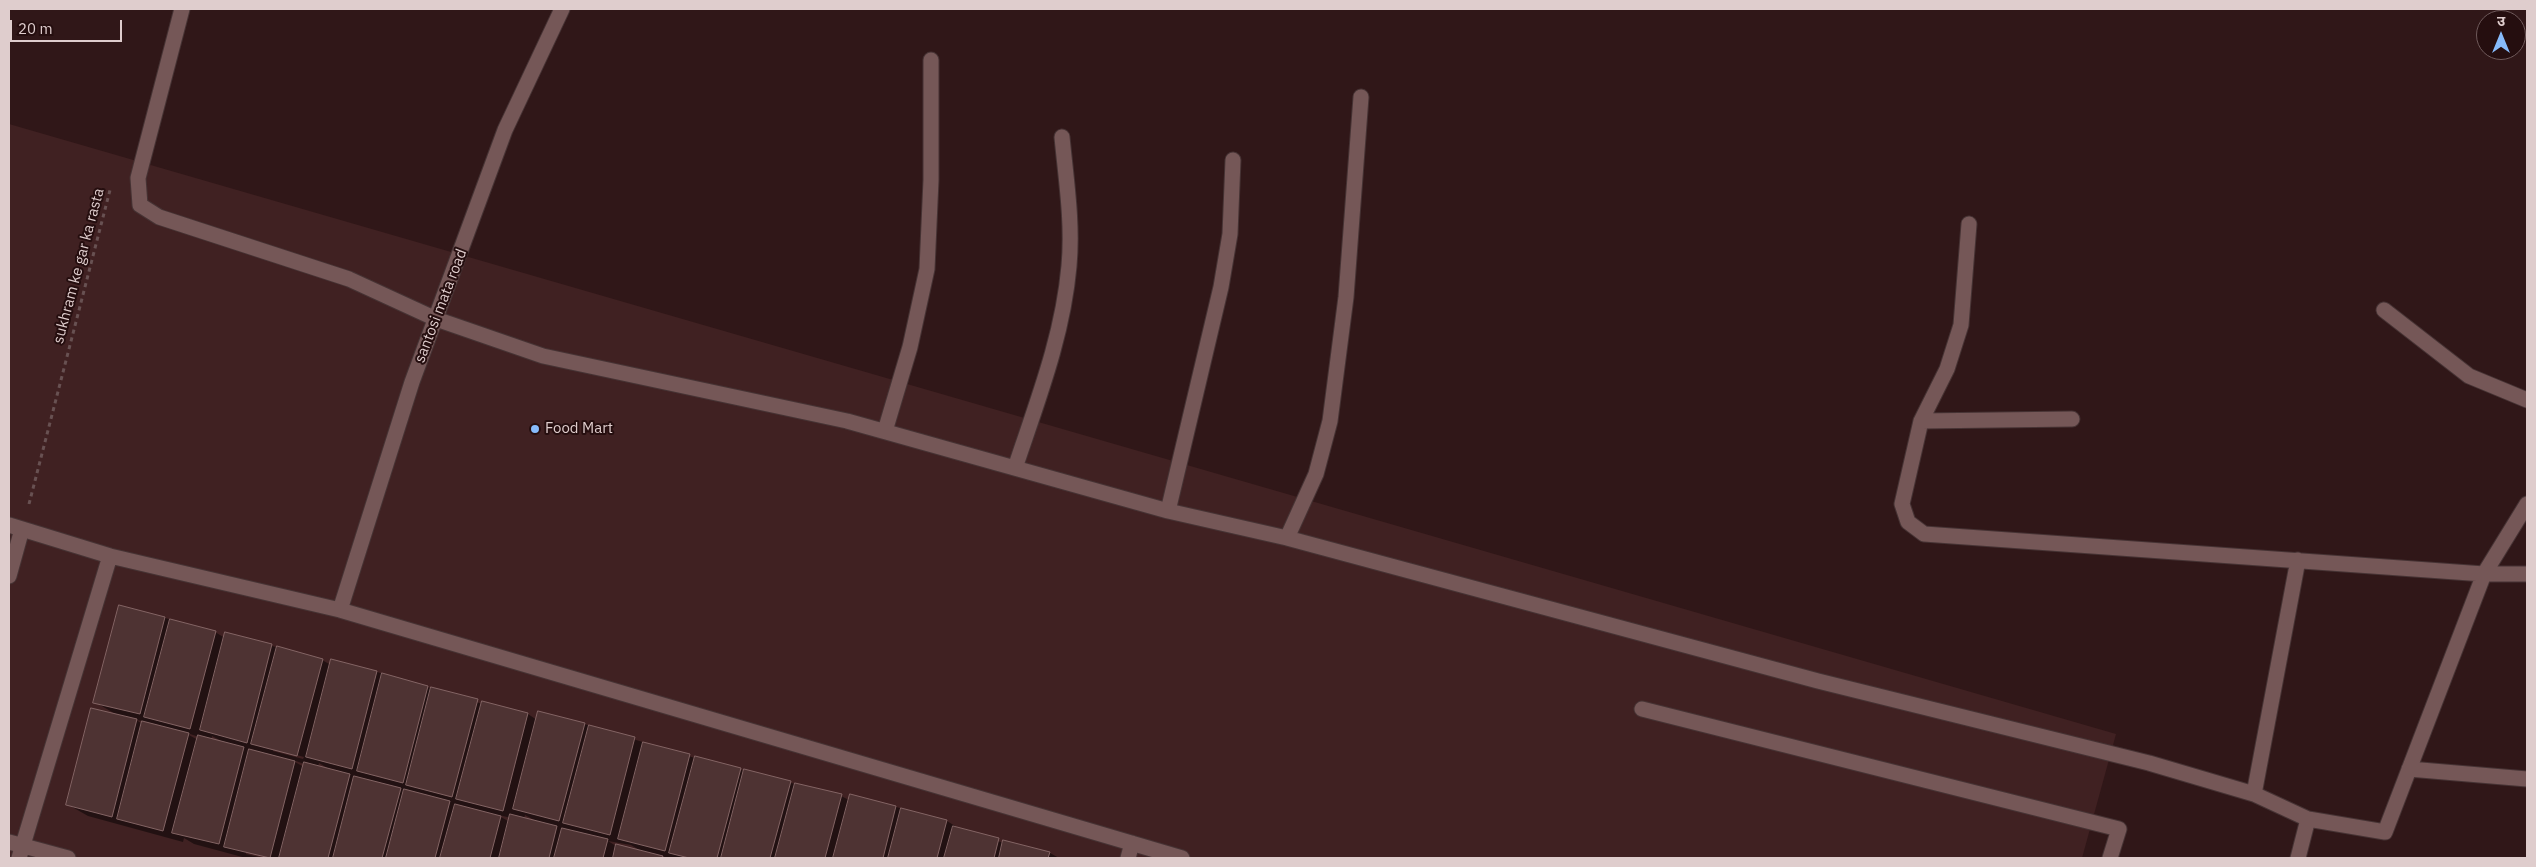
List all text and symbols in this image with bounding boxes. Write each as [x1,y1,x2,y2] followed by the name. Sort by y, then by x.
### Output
[12,10,125,42] scale bar
[2476,10,2526,60] north arrow
[2497,12,2505,30] text: उ
[18,19,53,38] text: 20 m
[50,186,108,346] street label: sukhram ke gar ka rasta
[411,247,471,365] street label: santosi mata road
[545,420,613,438] place label: Food Mart
[529,423,541,435] marker: Food Mart

